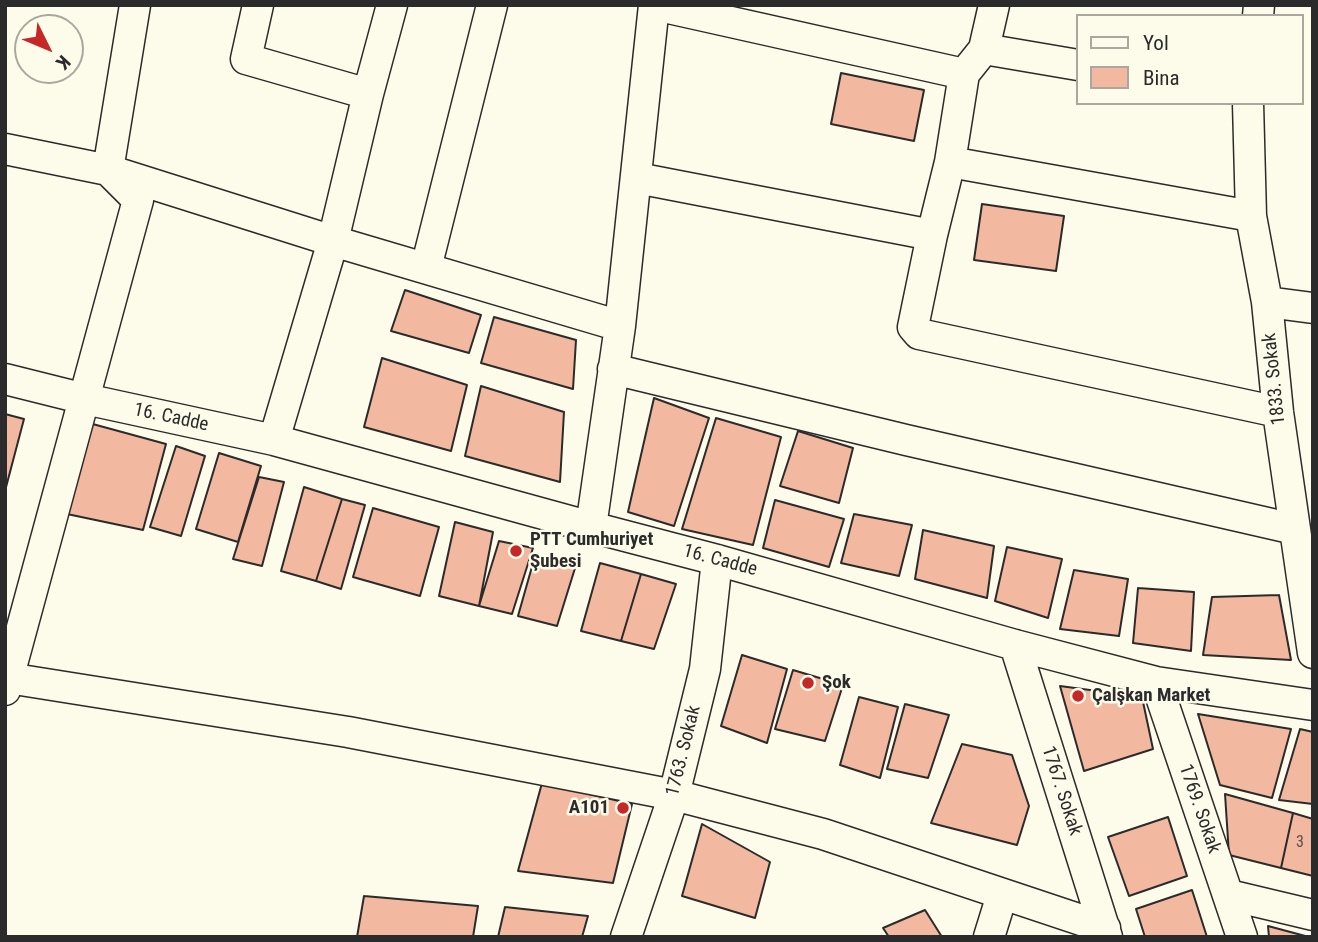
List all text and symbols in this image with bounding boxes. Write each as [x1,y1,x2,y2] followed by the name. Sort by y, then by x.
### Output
[14,14,84,84] north arrow
[1076,14,1304,105] legend
[1143,31,1169,55] text: Yol
[51,51,75,74] text: K
[1143,66,1180,90] text: Bina
[1259,332,1291,426] street label: 1833. Sokak
[132,399,210,437] street label: 16. Cadde
[530,529,653,573] place label: PTT Cumhuriyet Şubesi
[680,540,760,582] street label: 16. Cadde
[508,543,524,559] marker: PTT Cumhuriyet Şubesi
[822,672,851,694] place label: Şok
[800,675,816,691] marker: Şok
[1092,685,1210,707] place label: Çalşkan Market
[1070,688,1086,704] marker: Çalşkan Market
[662,703,706,799] street label: 1763. Sokak
[1036,743,1086,839] street label: 1767. Sokak
[1173,762,1225,856] street label: 1769. Sokak
[569,797,609,819] place label: A101
[615,800,631,816] marker: A101
[1296,833,1304,853] house number: 3

